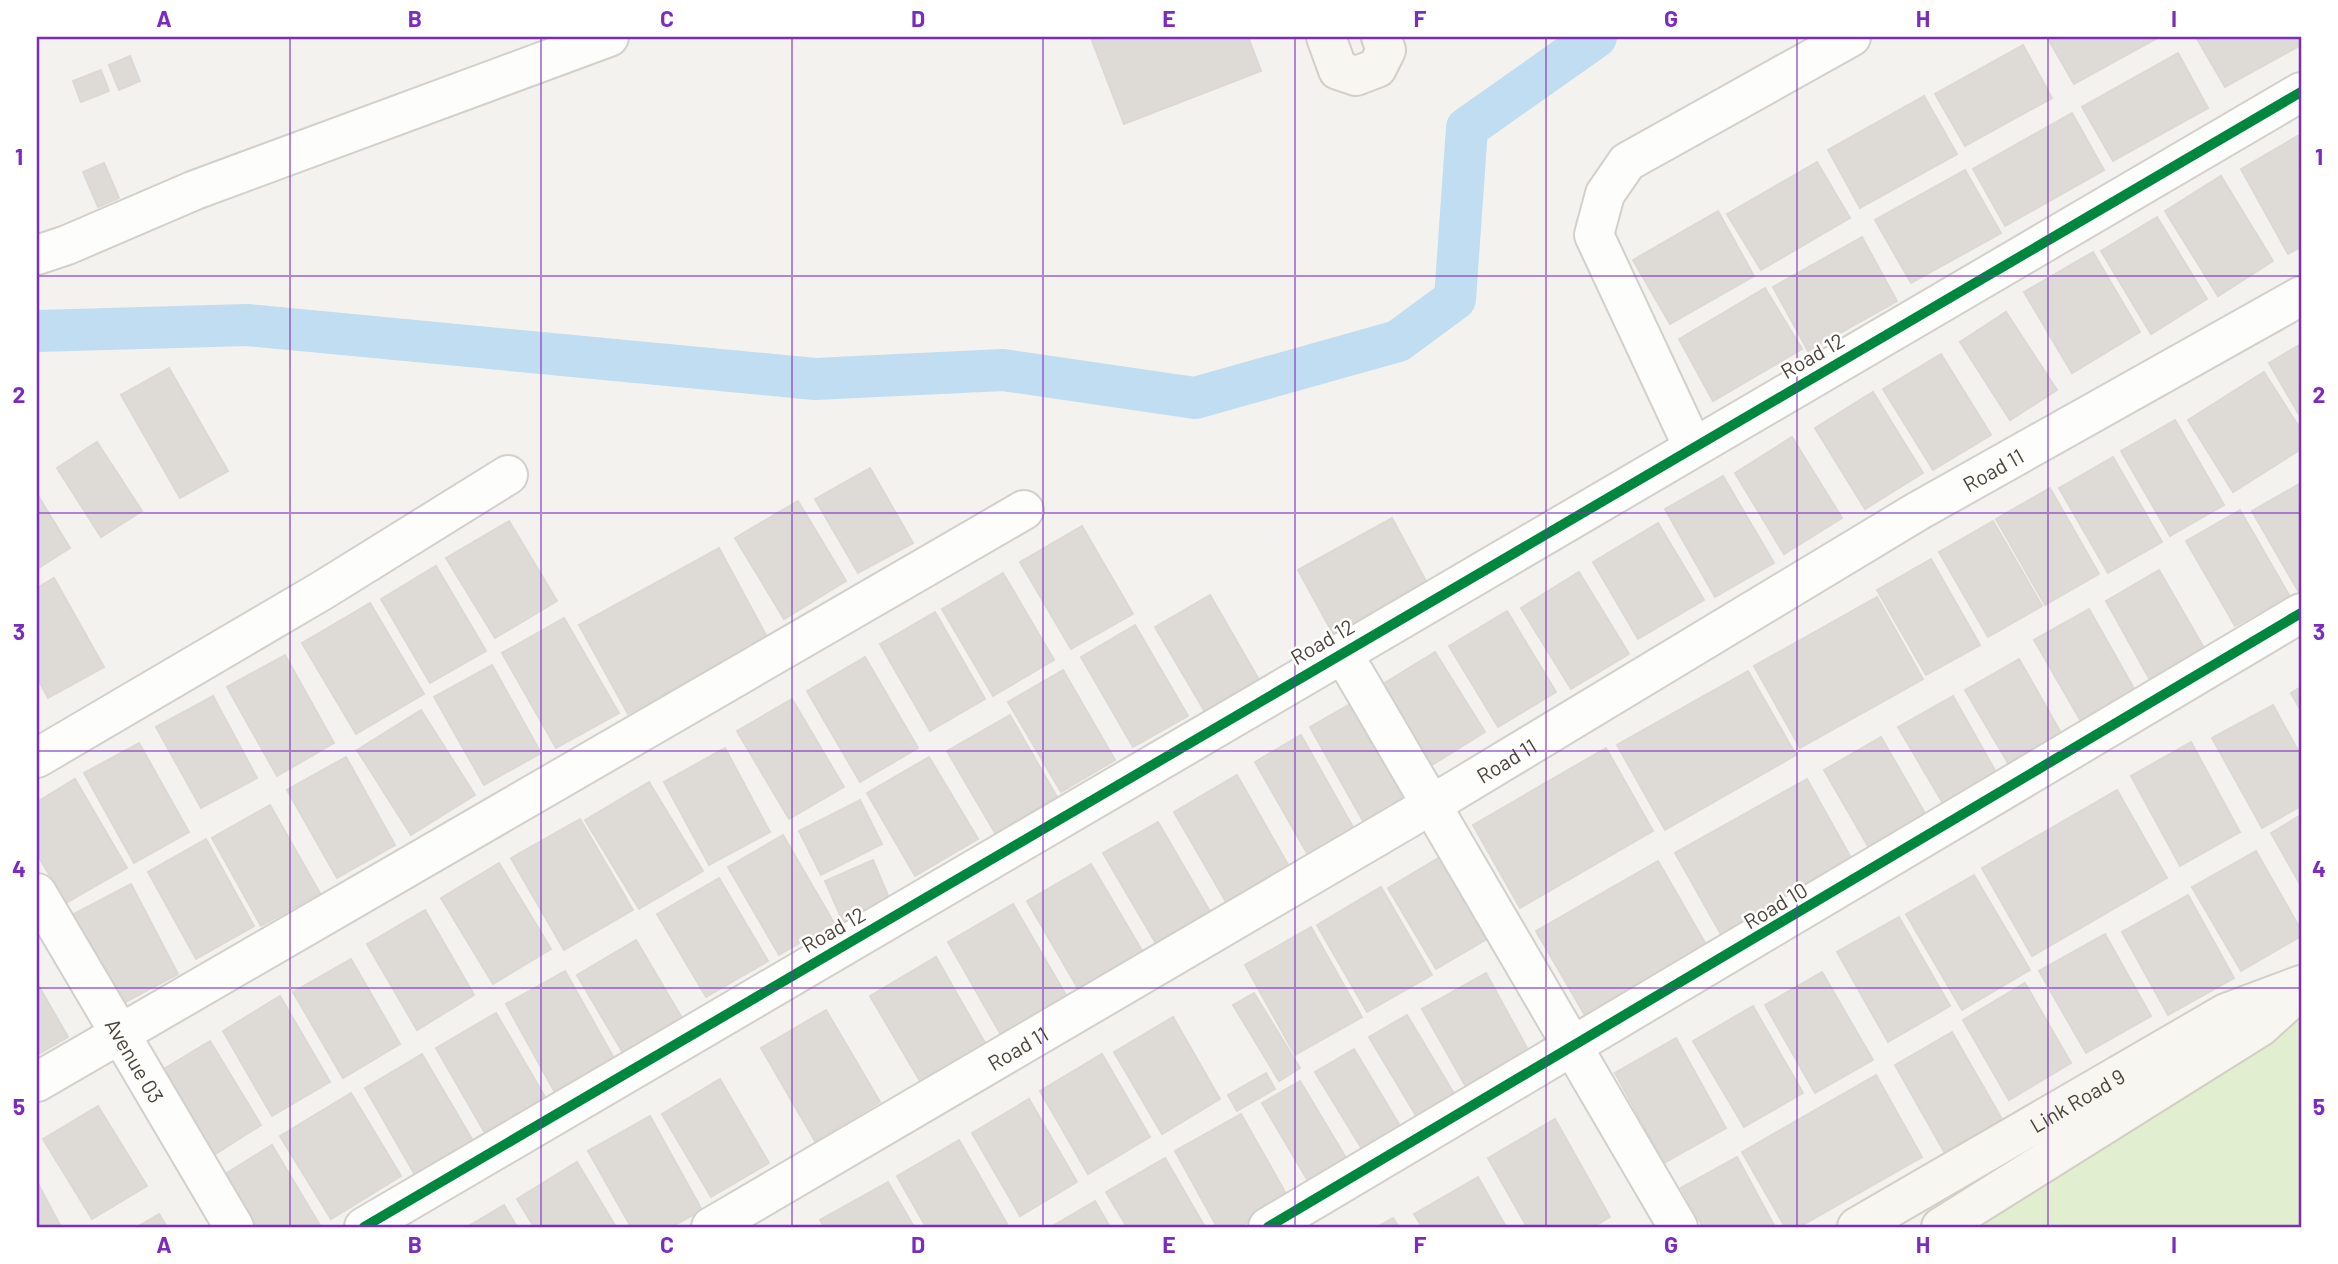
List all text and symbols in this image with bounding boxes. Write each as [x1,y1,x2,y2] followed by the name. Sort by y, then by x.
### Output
[156,4,172,32] text: A
[408,4,422,32] text: B
[660,4,674,32] text: C
[911,4,925,32] text: D
[1162,4,1176,32] text: E
[1414,4,1427,32] text: F
[1664,4,1678,32] text: G
[1916,4,1930,32] text: H
[2171,4,2177,32] text: I
[15,142,23,170] text: 1
[2315,142,2323,170] text: 1
[1776,327,1848,383] street label: Road 12
[13,380,25,408] text: 2
[2313,380,2325,408] text: 2
[1958,442,2027,496] street label: Road 11
[1286,613,1358,669] street label: Road 12
[13,617,25,645] text: 3
[2313,617,2325,645] text: 3
[1471,732,1540,787] street label: Road 11
[12,854,26,882] text: 4
[2312,854,2326,882] text: 4
[1739,876,1811,934] street label: Road 10
[797,901,869,957] street label: Road 12
[101,1013,170,1107] street label: Avenue 03
[983,1020,1052,1075] street label: Road 11
[2025,1062,2128,1137] street label: Link Road 9
[13,1092,25,1120] text: 5
[2313,1092,2325,1120] text: 5
[156,1230,172,1258] text: A
[408,1230,422,1258] text: B
[660,1230,674,1258] text: C
[911,1230,925,1258] text: D
[1162,1230,1176,1258] text: E
[1414,1230,1427,1258] text: F
[1664,1230,1678,1258] text: G
[1916,1230,1930,1258] text: H
[2171,1230,2177,1258] text: I

